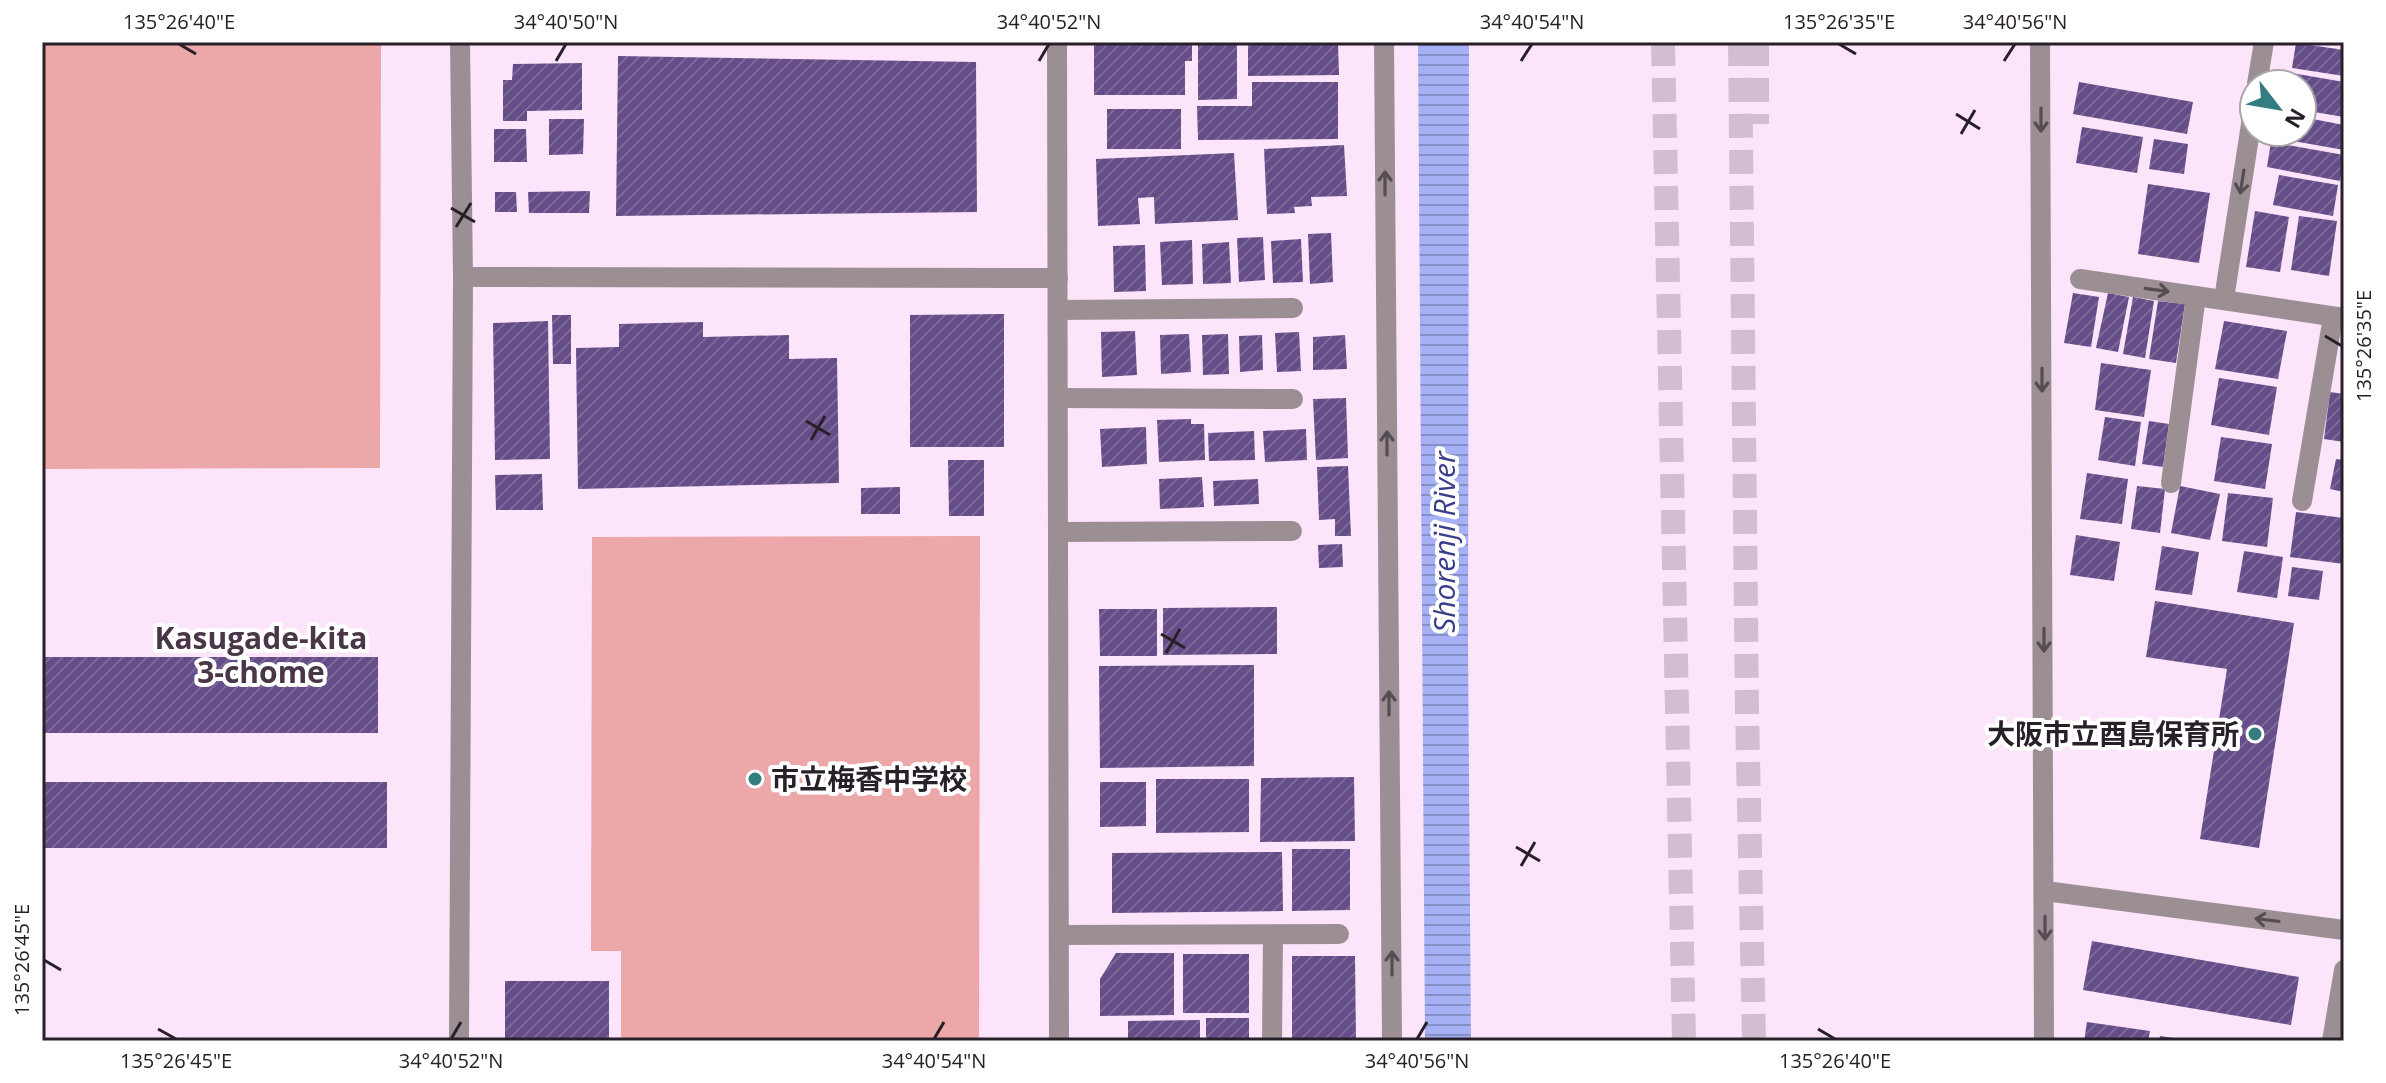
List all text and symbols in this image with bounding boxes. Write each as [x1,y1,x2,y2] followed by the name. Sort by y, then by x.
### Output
[123,8,235,35] text: 135°26'40"E
[514,8,618,35] text: 34°40'50"N
[997,8,1101,35] text: 34°40'52"N
[1480,8,1584,35] text: 34°40'54"N
[1783,8,1895,35] text: 135°26'35"E
[1963,8,2067,35] text: 34°40'56"N
[2238,68,2318,148] north arrow
[2279,103,2313,134] text: N
[2033,106,2049,133] one-way arrow
[2234,169,2249,195] one-way arrow
[1377,170,1393,197] one-way arrow
[2144,283,2170,298] one-way arrow
[2350,290,2377,402] text: 135°26'35"E
[2034,366,2050,393] one-way arrow
[1380,430,1395,457] one-way arrow
[1423,450,1464,633] water label: Shorenji River
[154,617,368,692] district label: Kasugade-kita 3-chome
[2036,626,2052,653] one-way arrow
[1382,690,1397,717] one-way arrow
[1987,714,2239,752] place label: 大阪市立酉島保育所
[2246,725,2264,743] marker: 大阪市立酉島保育所
[771,759,967,797] place label: 市立梅香中学校
[746,770,764,788] marker: 市立梅香中学校
[8,904,35,1016] text: 135°26'45"E
[2255,912,2280,927] one-way arrow
[2037,914,2053,941] one-way arrow
[1384,950,1399,977] one-way arrow
[120,1047,232,1074] text: 135°26'45"E
[399,1047,503,1074] text: 34°40'52"N
[882,1047,986,1074] text: 34°40'54"N
[1365,1047,1469,1074] text: 34°40'56"N
[1779,1047,1891,1074] text: 135°26'40"E

